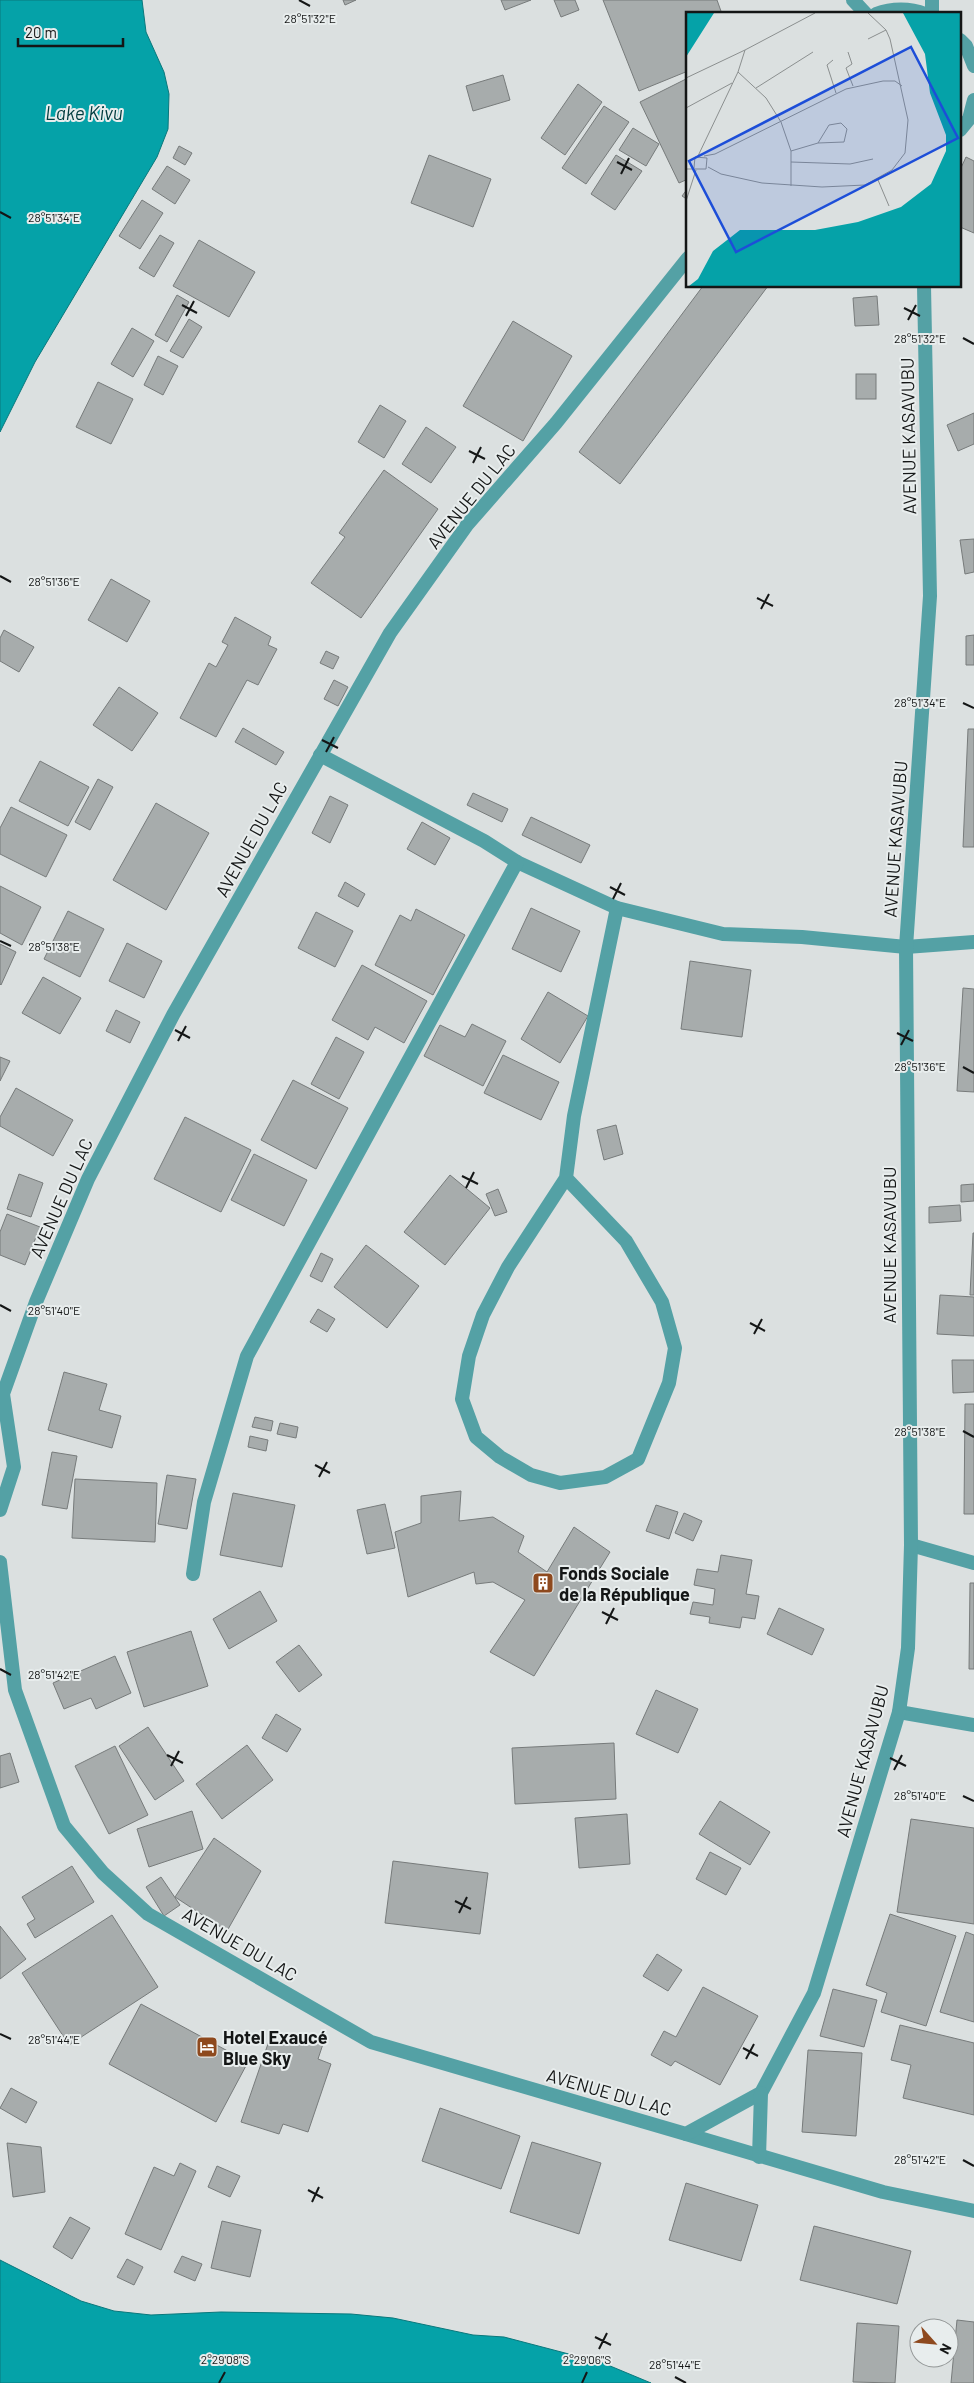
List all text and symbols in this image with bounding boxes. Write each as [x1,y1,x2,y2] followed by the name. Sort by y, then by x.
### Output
[284,11,336,25] text: 28°51'32"E
[686,12,962,288] inset map
[18,15,122,47] scale bar
[25,23,57,41] text: 20 m
[45,101,123,124] water label: Lake Kivu
[28,210,80,224] text: 28°51'34"E
[894,331,946,345] text: 28°51'32"E
[896,357,920,515] street label: AVENUE KASAVUBU
[422,439,520,553] street label: AVENUE DU LAC
[28,574,80,588] text: 28°51'36"E
[894,695,946,709] text: 28°51'34"E
[879,760,911,918] street label: AVENUE KASAVUBU
[210,777,292,901] street label: AVENUE DU LAC
[28,939,80,953] text: 28°51'38"E
[894,1059,946,1073] text: 28°51'36"E
[25,1135,97,1261] street label: AVENUE DU LAC
[878,1166,900,1324] street label: AVENUE KASAVUBU
[28,1303,80,1317] text: 28°51'40"E
[894,1424,946,1438] text: 28°51'38"E
[559,1562,690,1605] place label: Fonds Sociale de la République
[531,1571,555,1595] building icon: Fonds Sociale de la République
[28,1667,80,1681] text: 28°51'42"E
[831,1682,893,1840] street label: AVENUE KASAVUBU
[894,1788,946,1802] text: 28°51'40"E
[179,1902,301,1986] street label: AVENUE DU LAC
[223,2026,328,2069] place label: Hotel Exaucé Blue Sky
[28,2032,80,2046] text: 28°51'44"E
[195,2035,219,2059] hotel icon: Hotel Exaucé Blue Sky
[544,2064,674,2120] street label: AVENUE DU LAC
[894,2152,946,2166] text: 28°51'42"E
[909,2318,959,2368] north arrow
[936,2341,956,2357] text: N
[201,2352,249,2366] text: 2°29'08"S
[563,2352,611,2366] text: 2°29'06"S
[649,2357,701,2371] text: 28°51'44"E

